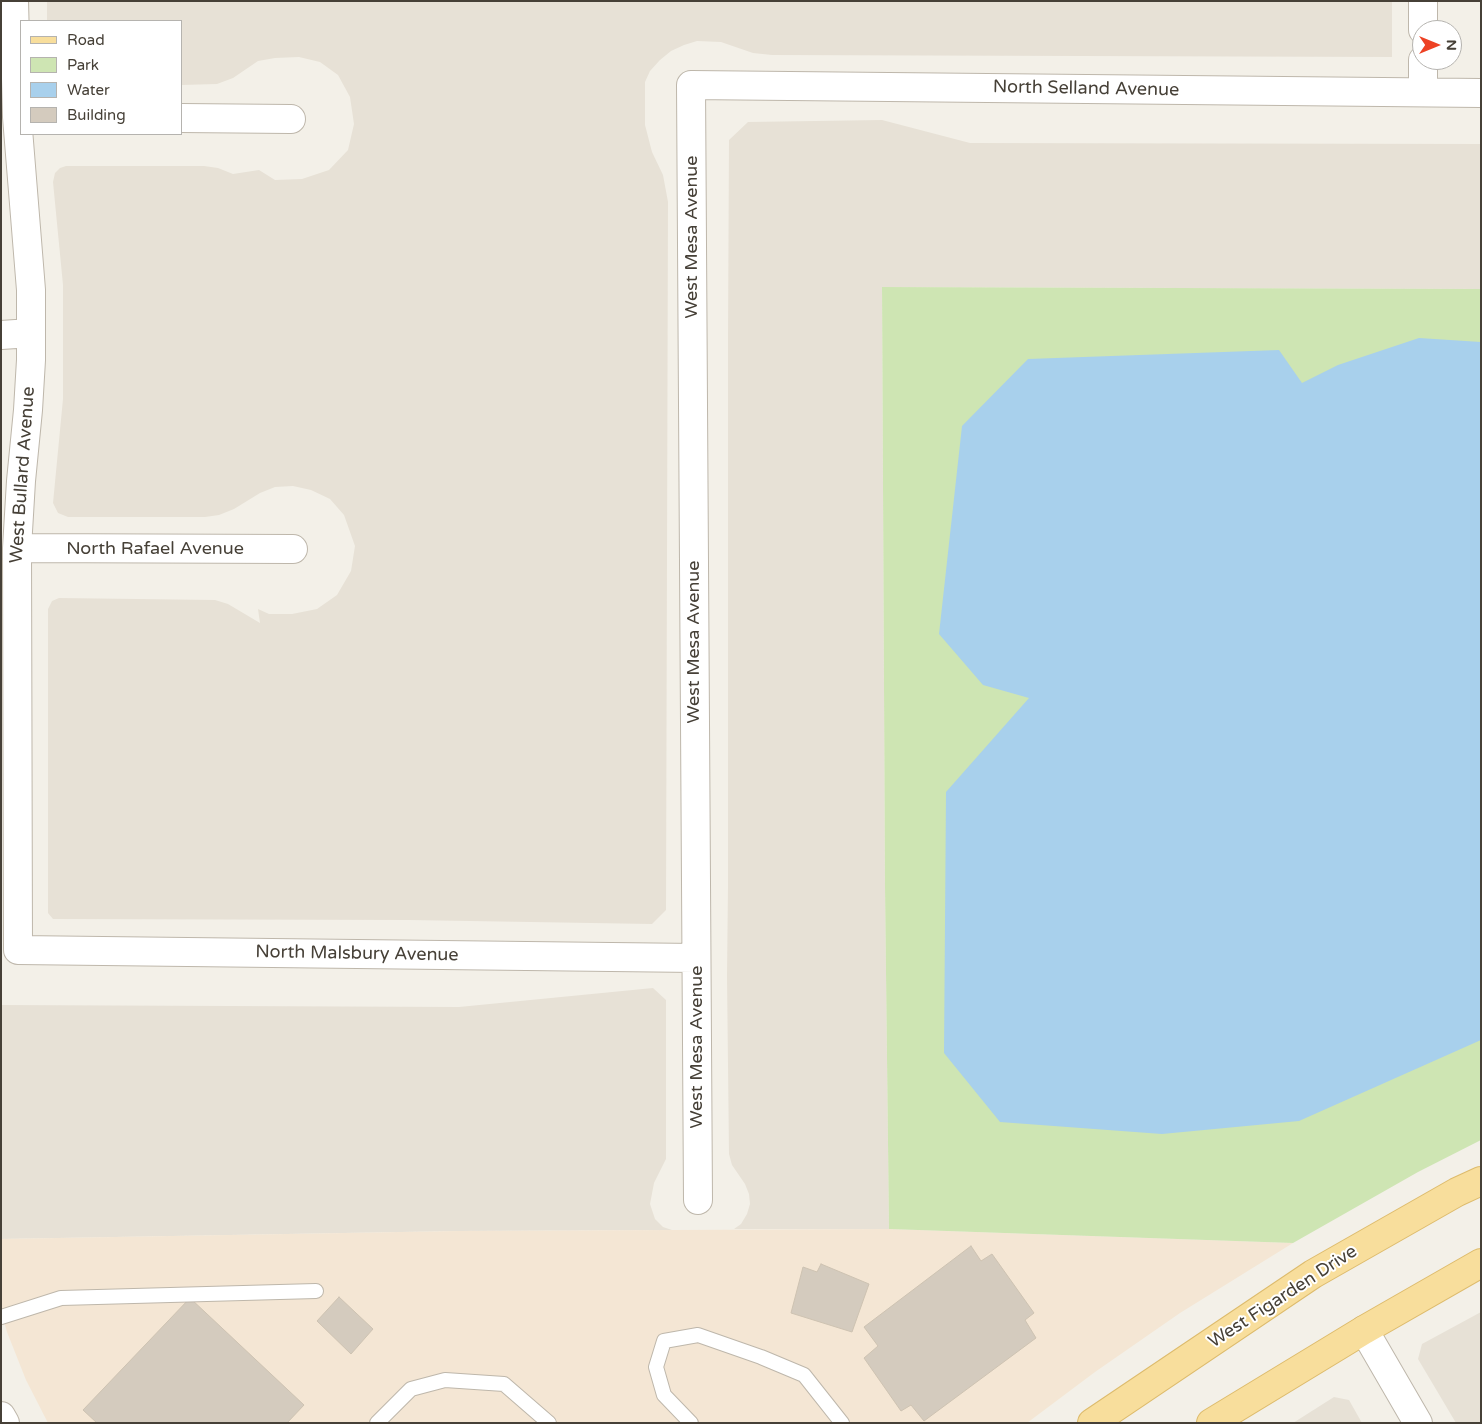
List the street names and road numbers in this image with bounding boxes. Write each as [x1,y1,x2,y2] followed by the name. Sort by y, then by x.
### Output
[993,77,1179,101] street label: North Selland Avenue
[681,156,703,318] street label: West Mesa Avenue
[6,386,40,564] street label: West Bullard Avenue
[66,538,244,560] street label: North Rafael Avenue
[683,561,705,723] street label: West Mesa Avenue
[255,941,459,967] street label: North Malsbury Avenue
[686,966,708,1128] street label: West Mesa Avenue
[1205,1241,1361,1353] street label: West Figarden Drive

